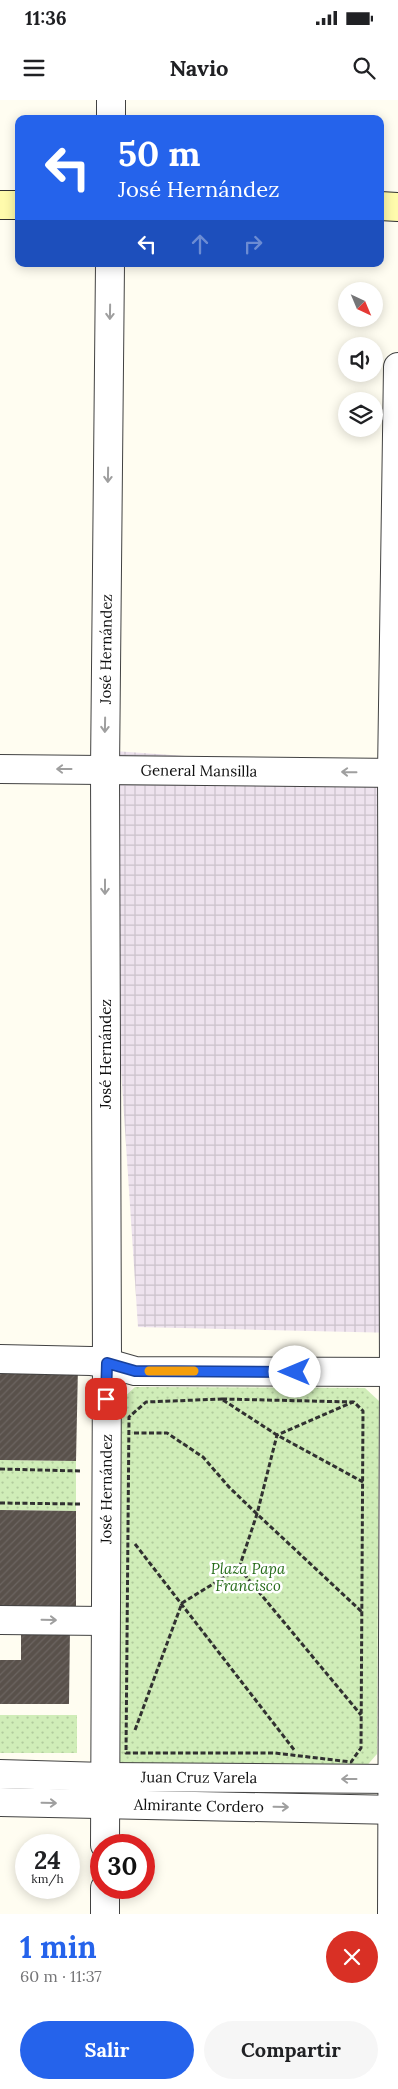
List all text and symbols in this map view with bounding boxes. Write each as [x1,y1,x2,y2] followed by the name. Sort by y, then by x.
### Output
[25,6,67,30] text: 11:36
[20,54,48,82] icon: menu
[169,54,229,82] text: Navio
[350,54,378,82] icon: search
[118,131,201,176] text: 50 m
[35,135,100,200] icon: left
[118,175,279,203] text: José Hernández
[133,230,161,258] icon: left
[186,230,214,258] icon: ahead
[239,230,267,258] icon: right
[338,282,382,328] north arrow
[338,282,383,437] map controls
[105,304,114,320] one-way arrow
[338,337,383,382] button: sound
[338,392,383,437] button: layers
[103,466,113,483] one-way arrow
[96,594,116,705] street label: José Hernández
[100,716,110,733] one-way arrow
[141,760,258,781] street label: General Mansilla
[57,764,73,774] one-way arrow
[342,767,358,777] one-way arrow
[100,879,110,895] one-way arrow
[96,999,115,1110] street label: José Hernández
[268,1345,320,1397] position arrow
[85,1378,127,1420] pin
[92,1385,120,1413] icon: arrive
[96,1434,116,1545] street label: José Hernández
[211,1559,286,1595] park label: Plaza Papa Francisco
[40,1616,56,1625] one-way arrow
[140,1767,258,1787] street label: Juan Cruz Varela
[342,1774,358,1784] one-way arrow
[133,1795,264,1816] street label: Almirante Cordero
[40,1798,56,1808] one-way arrow
[272,1802,289,1812] one-way arrow
[90,1834,155,1899] speed limit sign: 30
[34,1844,61,1876] text: 24
[31,1871,64,1886] text: km/h
[20,1928,97,1966] text: 1 min
[326,1931,378,1983] button: close
[20,1966,102,1986] text: 60 m · 11:37
[20,2021,194,2079] button: Salir
[204,2021,378,2079] button: Compartir

